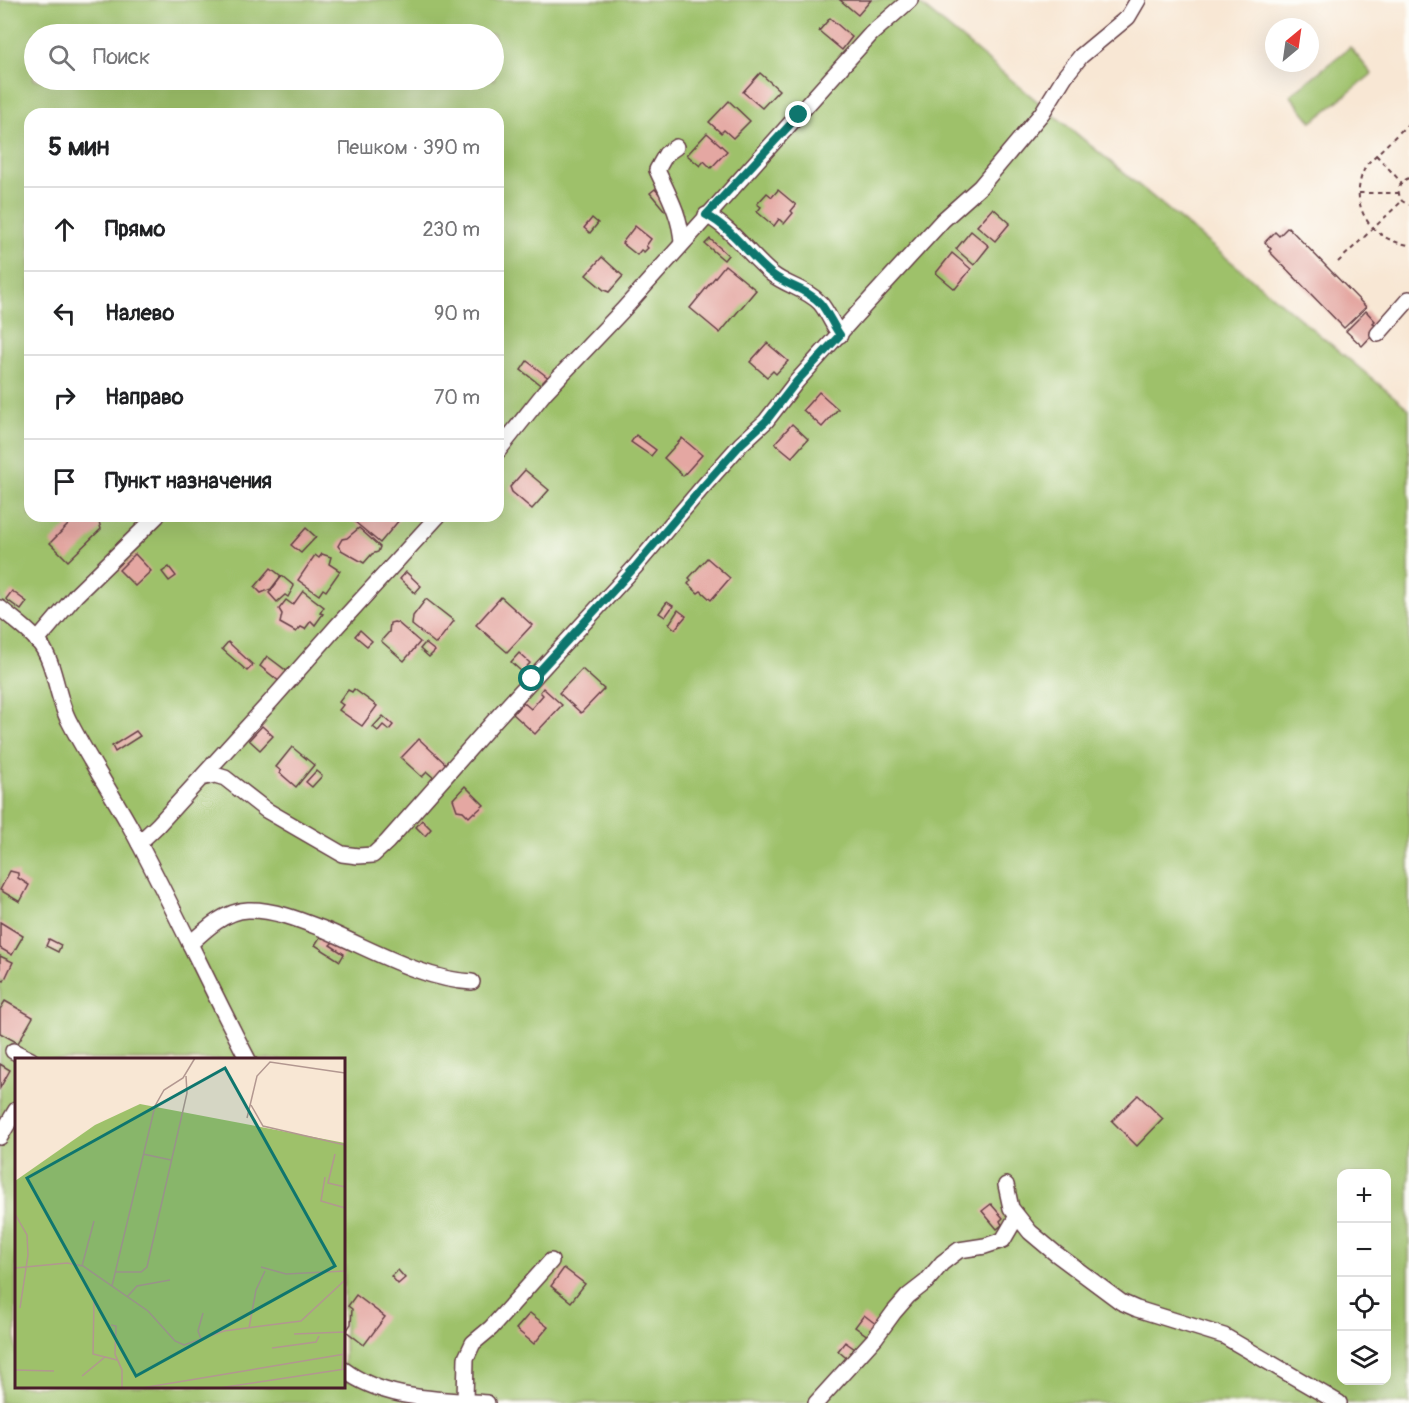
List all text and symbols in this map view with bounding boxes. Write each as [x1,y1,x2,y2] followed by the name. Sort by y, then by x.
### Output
[1265,18,1319,72] north arrow
[24,24,504,90] search box
[45,41,78,74] icon: search
[93,43,150,71] text: Поиск
[785,101,811,127] route end
[48,131,109,163] text: 5 мин
[337,135,480,160] text: Пешком · 390 m
[48,213,81,246] icon: ahead
[105,215,165,243] text: Прямо
[423,217,480,242] text: 230 m
[48,297,81,330] icon: left
[105,299,174,327] text: Налево
[434,301,480,326] text: 90 m
[48,381,81,414] icon: right
[105,383,184,411] text: Направо
[434,385,480,410] text: 70 m
[48,465,81,498] icon: arrive
[105,467,272,495] text: Пункт назначения
[518,665,544,691] route start
[15,1058,345,1388] inset map
[1337,1169,1391,1385] map controls
[1337,1169,1391,1223] button: +
[1337,1223,1391,1277] button: −
[1337,1277,1391,1331] button: locate
[1337,1331,1391,1385] button: layers

